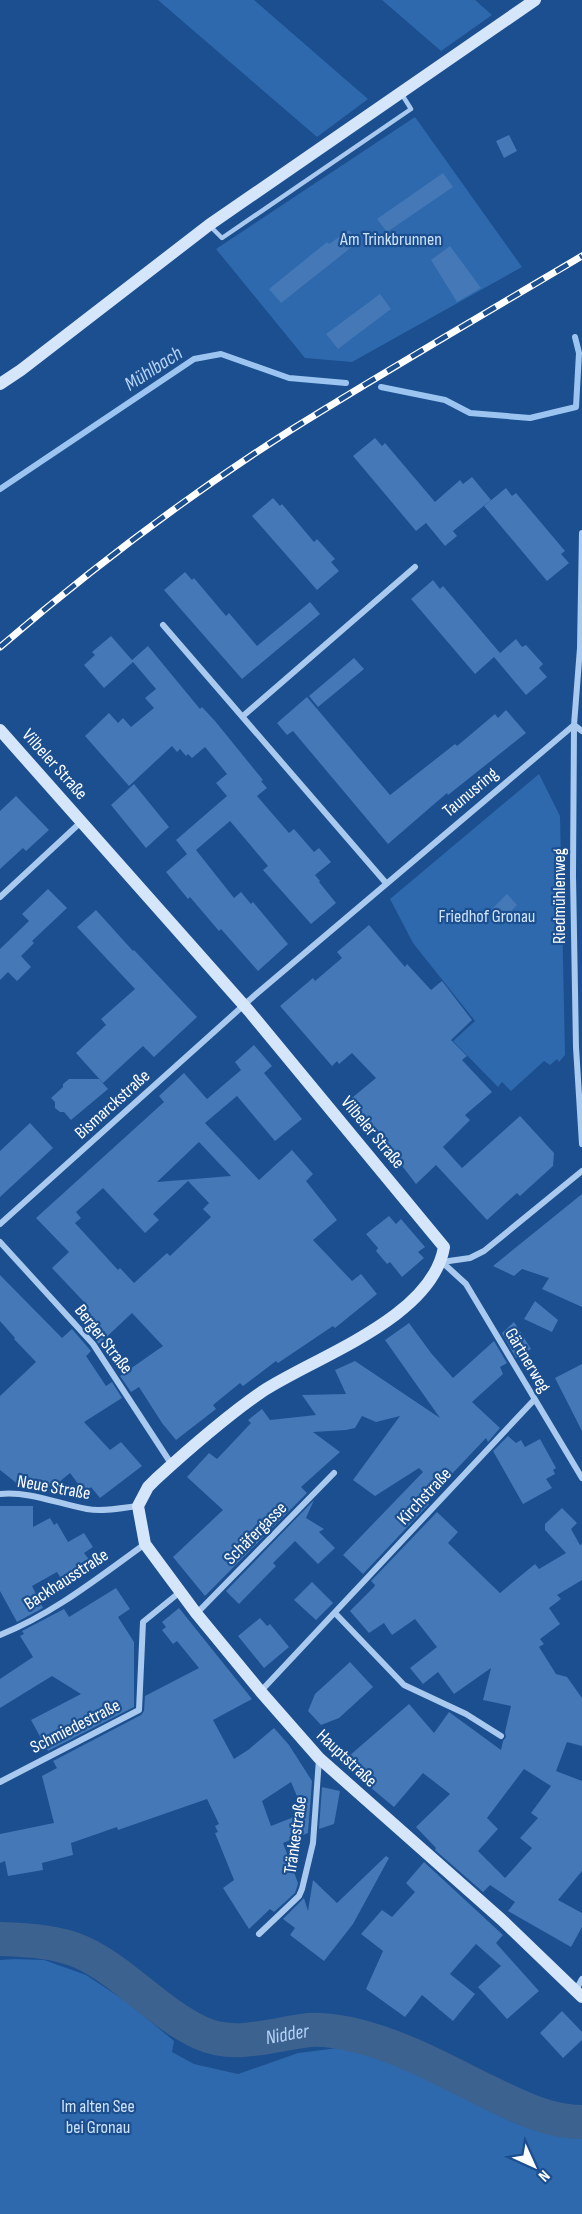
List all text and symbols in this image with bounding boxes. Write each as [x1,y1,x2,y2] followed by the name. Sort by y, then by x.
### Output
[339,229,442,250] park label: Am Trinkbrunnen
[120,341,187,396] water label: Mühlbach
[17,725,92,804] street label: Vilbeler Straße
[438,763,502,822] street label: Taunusring
[549,848,570,944] street label: Riedmühlenweg
[439,906,535,927] park label: Friedhof Gronau
[71,1065,154,1143] street label: Bismarckstraße
[336,1092,409,1173] street label: Vilbeler Straße
[70,1300,137,1378] street label: Berger Straße
[500,1324,555,1396] street label: Gärtnerweg
[393,1464,456,1529] street label: Kirchstraße
[16,1471,92,1504] street label: Neue Straße
[220,1498,291,1569] street label: Schäfergasse
[20,1544,112,1614] street label: Backhausstraße
[27,1695,124,1758] street label: Schmiedestraße
[312,1725,381,1792] street label: Hauptstraße
[280,1795,311,1875] street label: Tränkestraße
[264,2019,311,2050] water label: Nidder
[61,2096,135,2138] park label: Im alten See bei Gronau
[504,2136,564,2196] north arrow
[534,2166,553,2185] text: N

